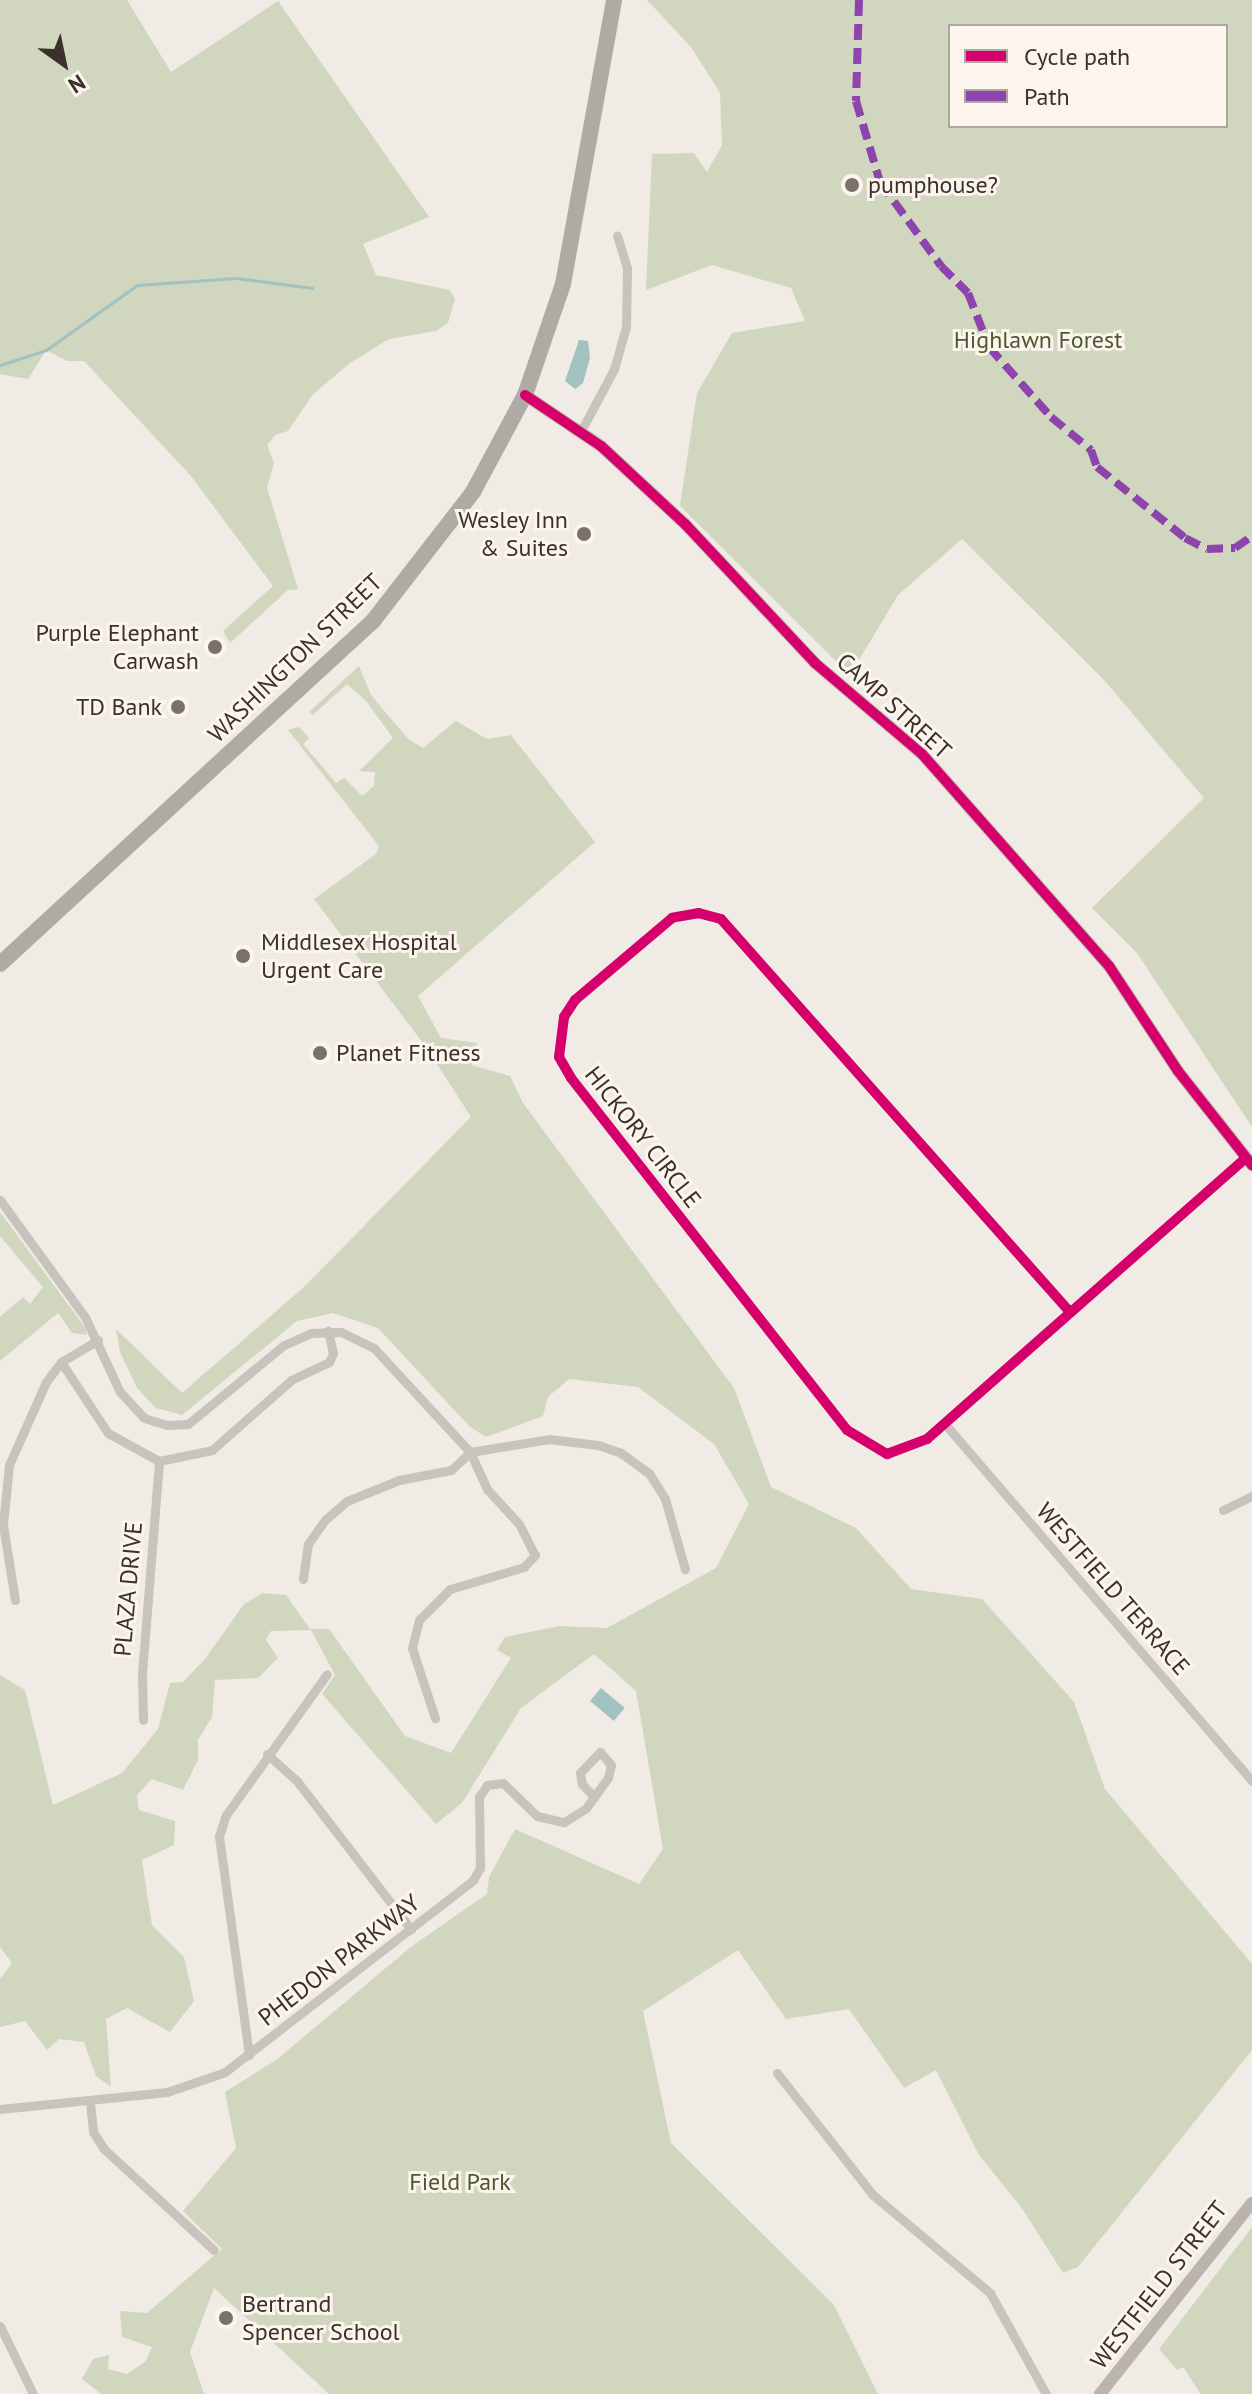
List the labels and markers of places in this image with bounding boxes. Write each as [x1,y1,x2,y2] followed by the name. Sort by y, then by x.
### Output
[868,171,998,199] place label: pumphouse?
[843,176,861,194] marker: pumphouse?
[457,506,568,562] place label: Wesley Inn & Suites
[575,525,593,543] marker: Wesley Inn & Suites
[35,619,199,675] place label: Purple Elephant Carwash
[206,638,224,656] marker: Purple Elephant Carwash
[76,693,162,721] place label: TD Bank
[169,698,187,716] marker: TD Bank
[261,928,458,984] place label: Middlesex Hospital Urgent Care
[232,945,254,967] marker: Middlesex Hospital Urgent Care
[336,1039,481,1067] place label: Planet Fitness
[311,1044,329,1062] marker: Planet Fitness
[242,2290,400,2346] place label: Bertrand Spencer School
[217,2309,235,2327] marker: Bertrand Spencer School

